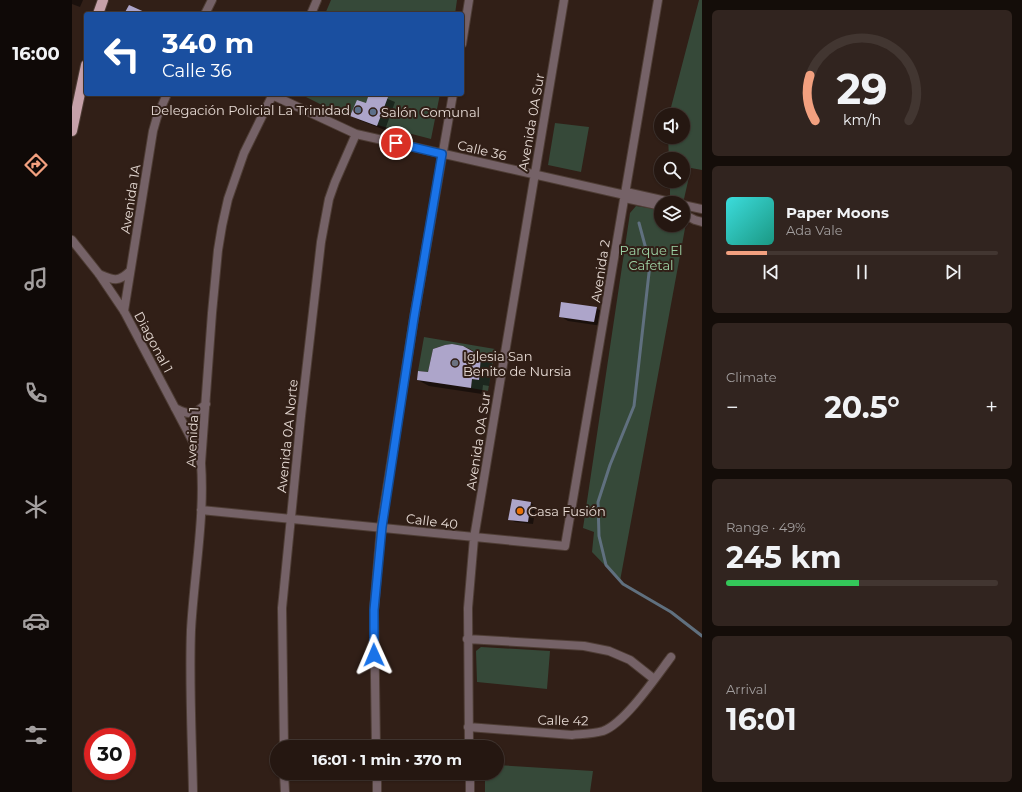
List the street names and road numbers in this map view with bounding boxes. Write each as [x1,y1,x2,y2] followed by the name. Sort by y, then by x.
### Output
[515,72,547,172] street label: Avenida 0A Sur
[456,137,508,163] street label: Calle 36
[117,163,143,235] street label: Avenida 1A
[587,239,613,303] street label: Avenida 2
[131,309,177,375] street label: Diagonal 1
[273,378,301,494] street label: Avenida 0A Norte
[462,391,494,491] street label: Avenida 0A Sur
[182,406,202,468] street label: Avenida 1
[405,510,459,532] street label: Calle 40
[537,712,589,728] street label: Calle 42

